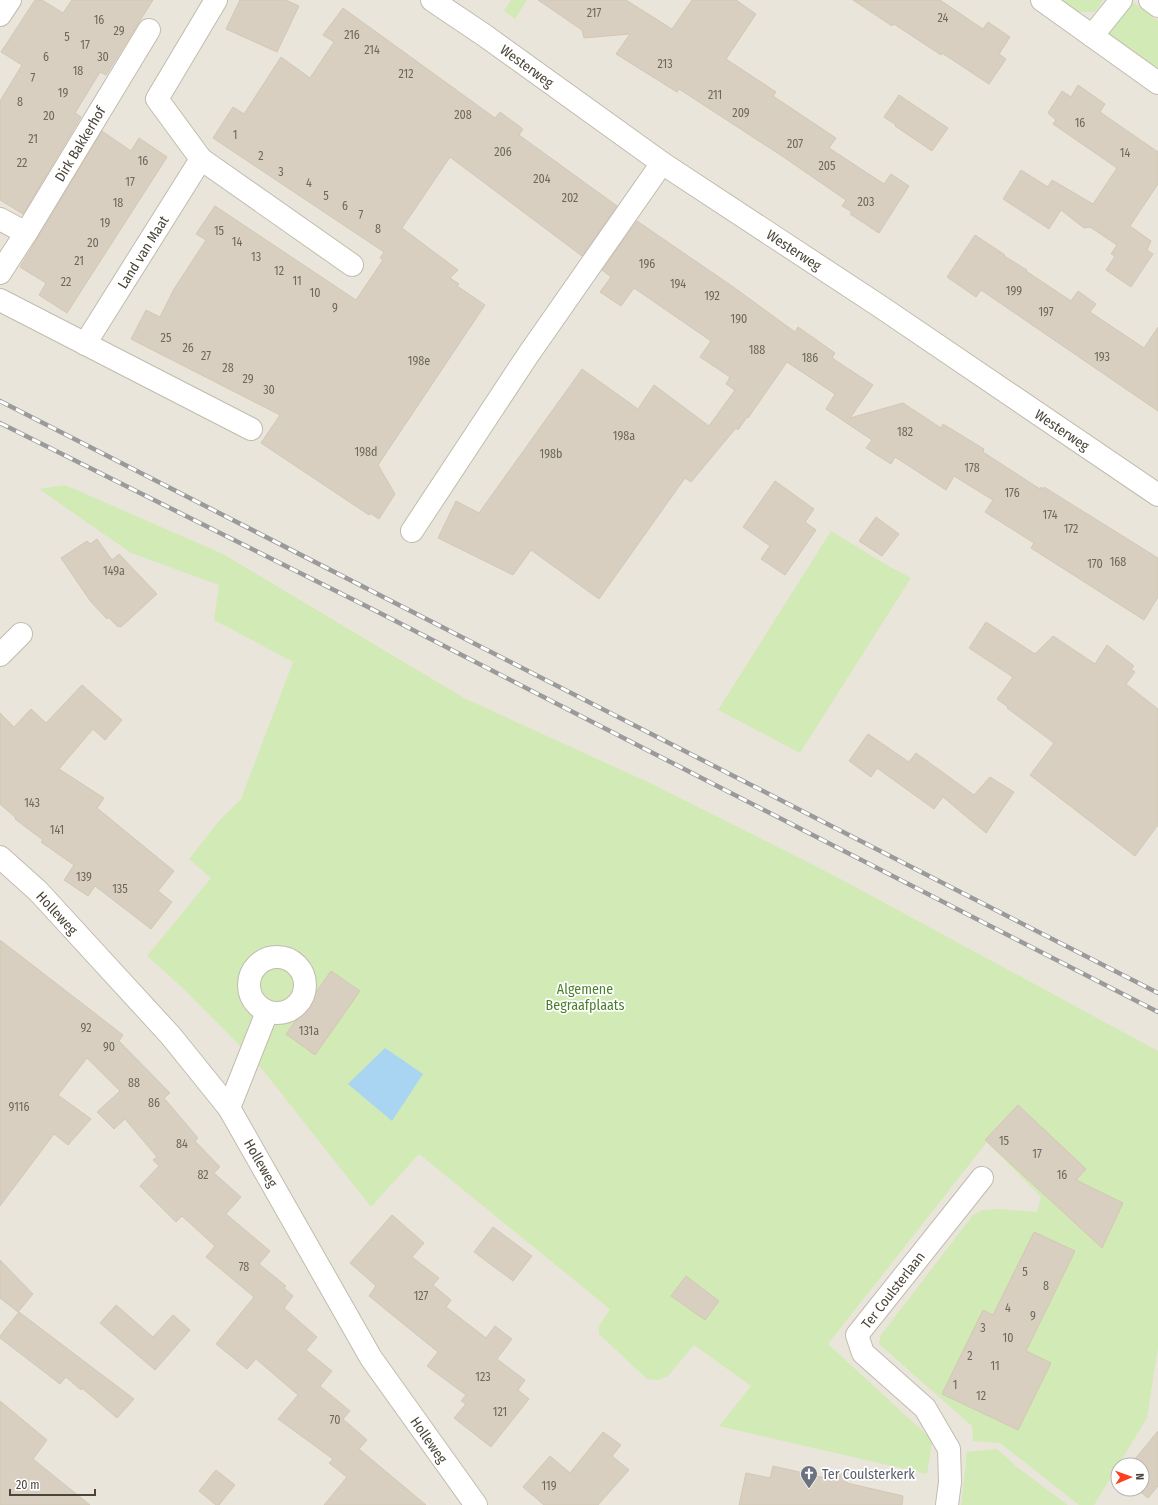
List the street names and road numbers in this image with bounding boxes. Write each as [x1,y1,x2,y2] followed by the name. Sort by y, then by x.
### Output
[497,41,557,92] street label: Westerweg
[51,102,110,185] street label: Dirk Bakkerhof
[114,212,173,292] street label: Land van Maat
[763,226,825,275] street label: Westerweg
[1031,406,1093,455] street label: Westerweg
[32,888,81,939] street label: Holleweg
[240,1136,281,1191] street label: Holleweg
[858,1248,929,1332] street label: Ter Coulsterlaan
[406,1414,451,1467] street label: Holleweg

